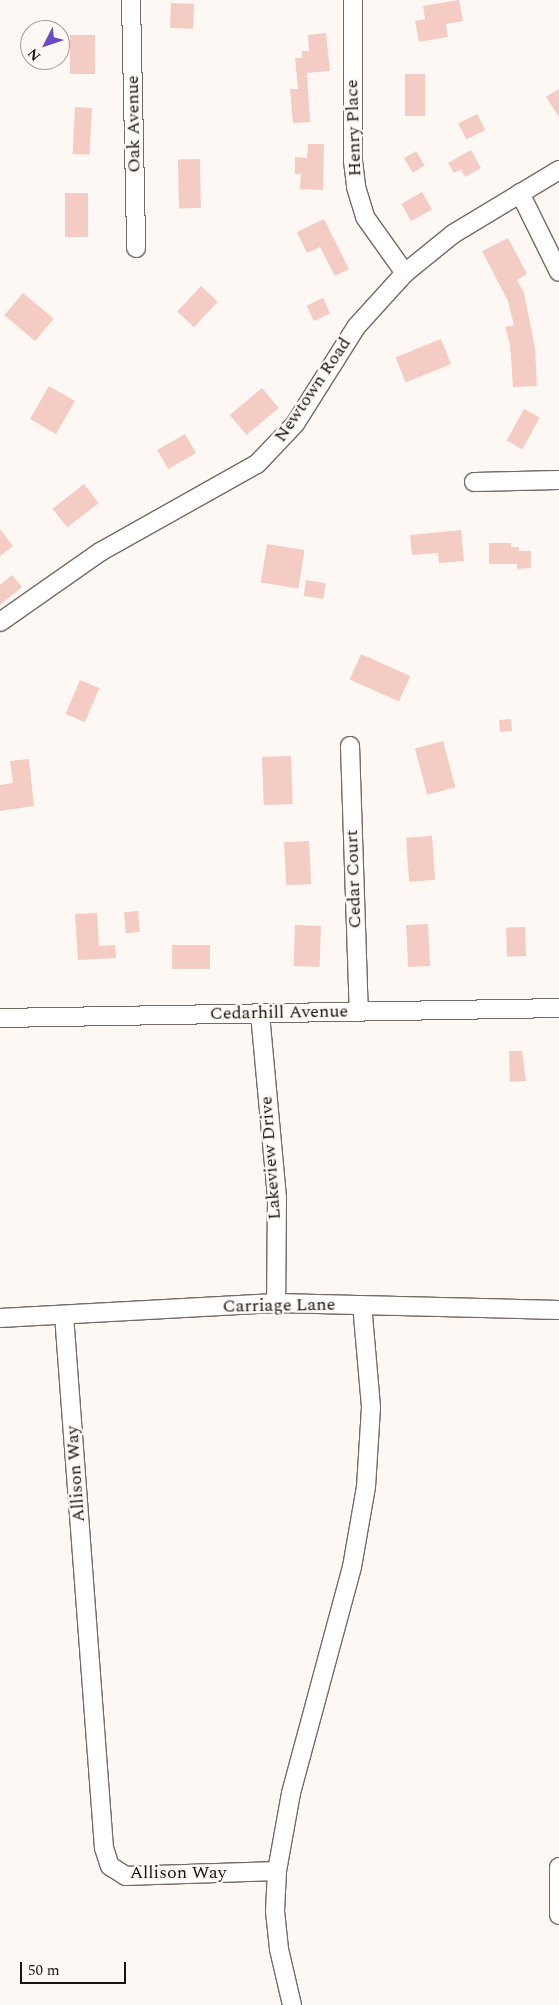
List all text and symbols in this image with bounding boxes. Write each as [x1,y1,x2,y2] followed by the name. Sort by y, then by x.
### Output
[20,20,70,70] north arrow
[22,43,46,66] text: N
[122,75,146,173] street label: Oak Avenue
[342,79,366,177] street label: Henry Place
[270,333,356,447] street label: Newtown Road
[341,829,367,929] street label: Cedar Court
[210,1001,348,1025] street label: Cedarhill Avenue
[256,1096,286,1220] street label: Lakeview Drive
[222,1294,336,1318] street label: Carriage Lane
[62,1425,90,1523] street label: Allison Way
[130,1862,226,1884] street label: Allison Way
[22,1952,129,1984] scale bar
[28,1959,60,1982] text: 50 m

